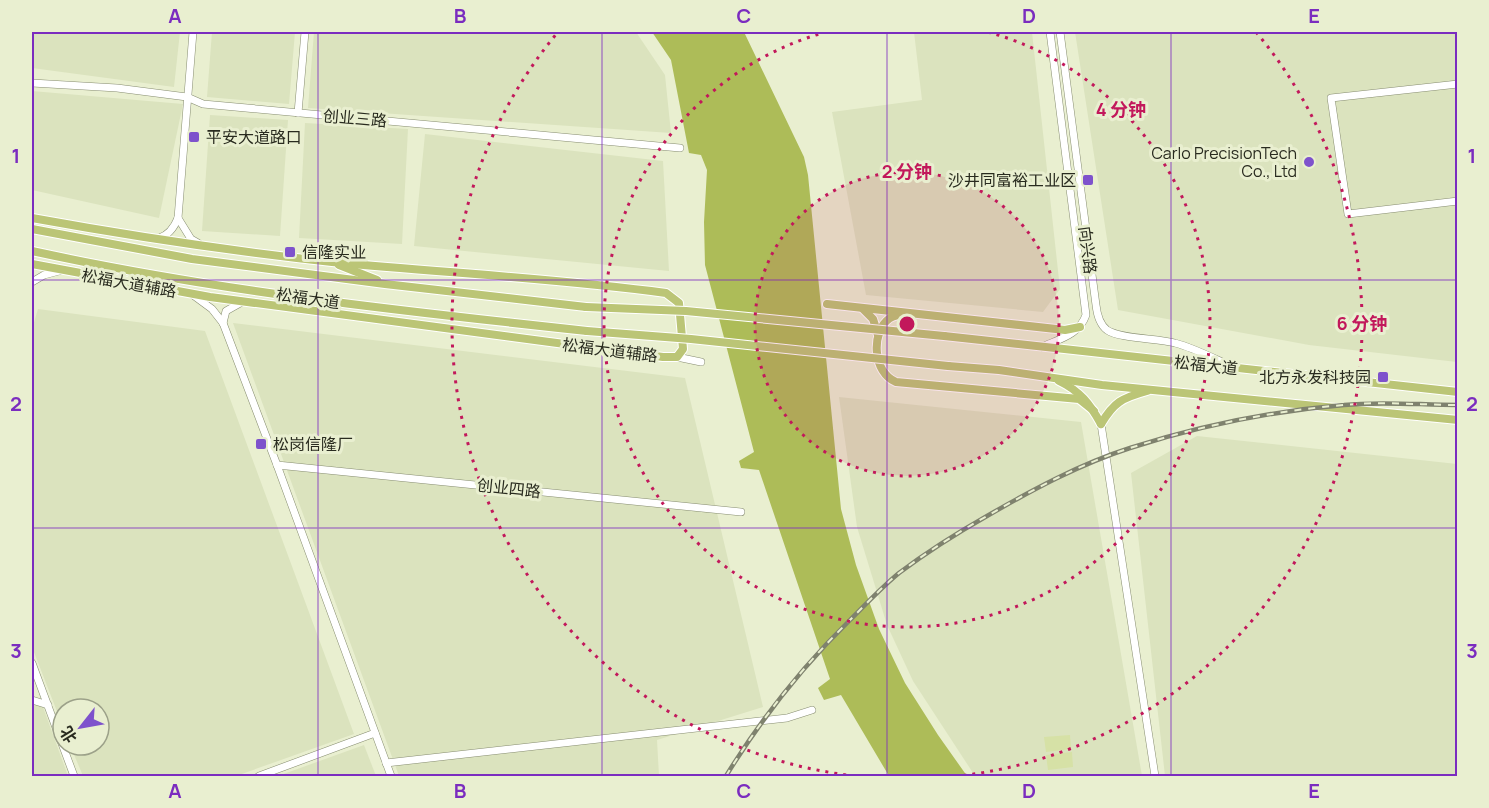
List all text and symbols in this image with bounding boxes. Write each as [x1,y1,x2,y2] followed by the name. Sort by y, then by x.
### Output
[168,2,182,29] text: A
[454,2,467,29] text: B
[737,2,751,29] text: C
[1022,2,1036,29] text: D
[1308,2,1320,29] text: E
[1096,97,1146,121] text: 4 分钟
[322,104,388,132] street label: 创业三路
[206,126,302,148] place label: 平安大道路口
[187,130,201,144] marker: 平安大道路口
[12,142,20,169] text: 1
[1151,142,1297,182] place label: Carlo PrecisionTech Co., Ltd
[1468,142,1476,169] text: 1
[1302,155,1316,169] marker: Carlo PrecisionTech Co., Ltd
[882,159,932,183] text: 2 分钟
[948,169,1076,191] place label: 沙井同富裕工业区
[1081,173,1095,187] marker: 沙井同富裕工业区
[1074,225,1102,275] street label: 向兴路
[302,241,366,263] place label: 信隆实业
[283,245,297,259] marker: 信隆实业
[80,264,178,302] street label: 松福大道辅路
[275,283,341,313] street label: 松福大道
[1337,311,1387,335] text: 6 分钟
[897,314,917,334] centre of rings
[561,333,659,367] street label: 松福大道辅路
[1173,351,1239,379] street label: 松福大道
[1259,366,1371,388] place label: 北方永发科技园
[1376,370,1390,384] marker: 北方永发科技园
[10,390,22,417] text: 2
[1466,390,1478,417] text: 2
[273,433,353,455] place label: 松岗信隆厂
[254,437,268,451] marker: 松岗信隆厂
[476,474,542,502] street label: 创业四路
[10,637,22,664] text: 3
[1466,637,1478,664] text: 3
[51,697,111,757] north arrow
[55,722,82,747] text: 北
[168,777,182,804] text: A
[454,777,467,804] text: B
[737,777,751,804] text: C
[1022,777,1036,804] text: D
[1308,777,1320,804] text: E

